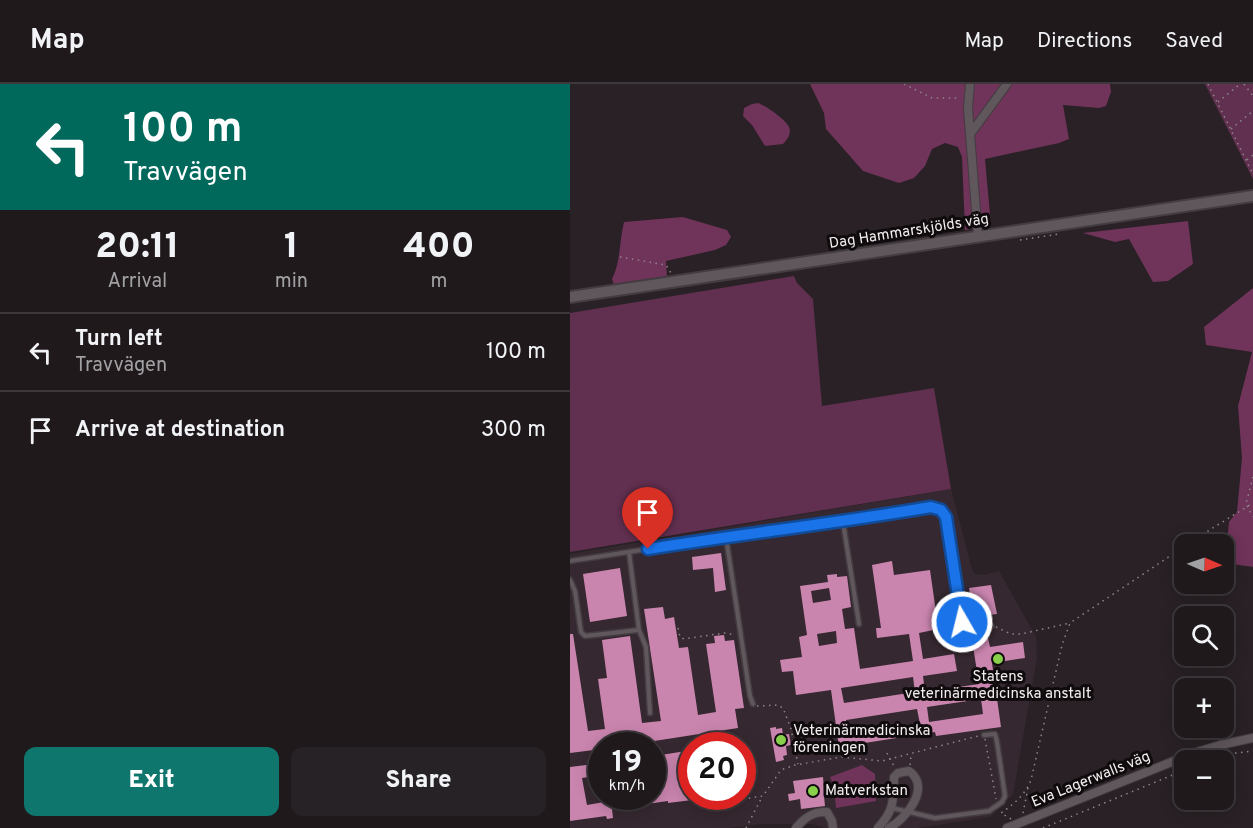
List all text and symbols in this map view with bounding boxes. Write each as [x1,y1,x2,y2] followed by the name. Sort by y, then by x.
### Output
[30,23,85,59] text: Map
[964,28,1004,55] text: Map
[1037,28,1132,55] text: Directions
[1165,28,1223,55] text: Saved
[123,104,242,157] text: 100 m
[24,108,102,186] icon: left
[123,156,248,190] text: Travvägen
[828,210,990,254] street label: Dag Hammarskjölds väg
[95,225,180,271] text: 20:11
[284,225,299,271] text: 1
[403,225,475,271] text: 400
[108,269,167,295] text: Arrival
[275,269,308,295] text: min
[431,269,448,295] text: m
[75,326,163,353] text: Turn left
[24,336,57,369] icon: left
[486,339,546,366] text: 100 m
[75,353,167,379] text: Travvägen
[24,414,57,447] icon: arrive
[75,417,285,444] text: Arrive at destination
[481,417,546,444] text: 300 m
[622,487,673,549] pin
[631,496,664,529] icon: arrive
[1174,534,1234,594] north arrow
[1174,534,1234,810] map controls
[930,590,994,654] position arrow
[1174,606,1234,666] button: search
[991,652,1005,666] marker: Statens veterinärmedicinska anstalt
[905,668,1091,704] place label: Statens veterinärmedicinska anstalt
[1174,678,1234,738] button: +
[793,722,930,758] place label: Veterinärmedicinska föreningen
[678,732,756,810] speed limit sign: 20
[774,733,788,747] marker: Veterinärmedicinska föreningen
[612,745,642,782] text: 19
[24,747,279,816] button: Exit
[291,747,546,816] button: Share
[1029,747,1153,813] street label: Eva Lagerwalls väg
[1174,750,1234,810] button: −
[609,777,645,796] text: km/h
[825,782,908,801] place label: Matverkstan
[806,784,820,798] marker: Matverkstan

